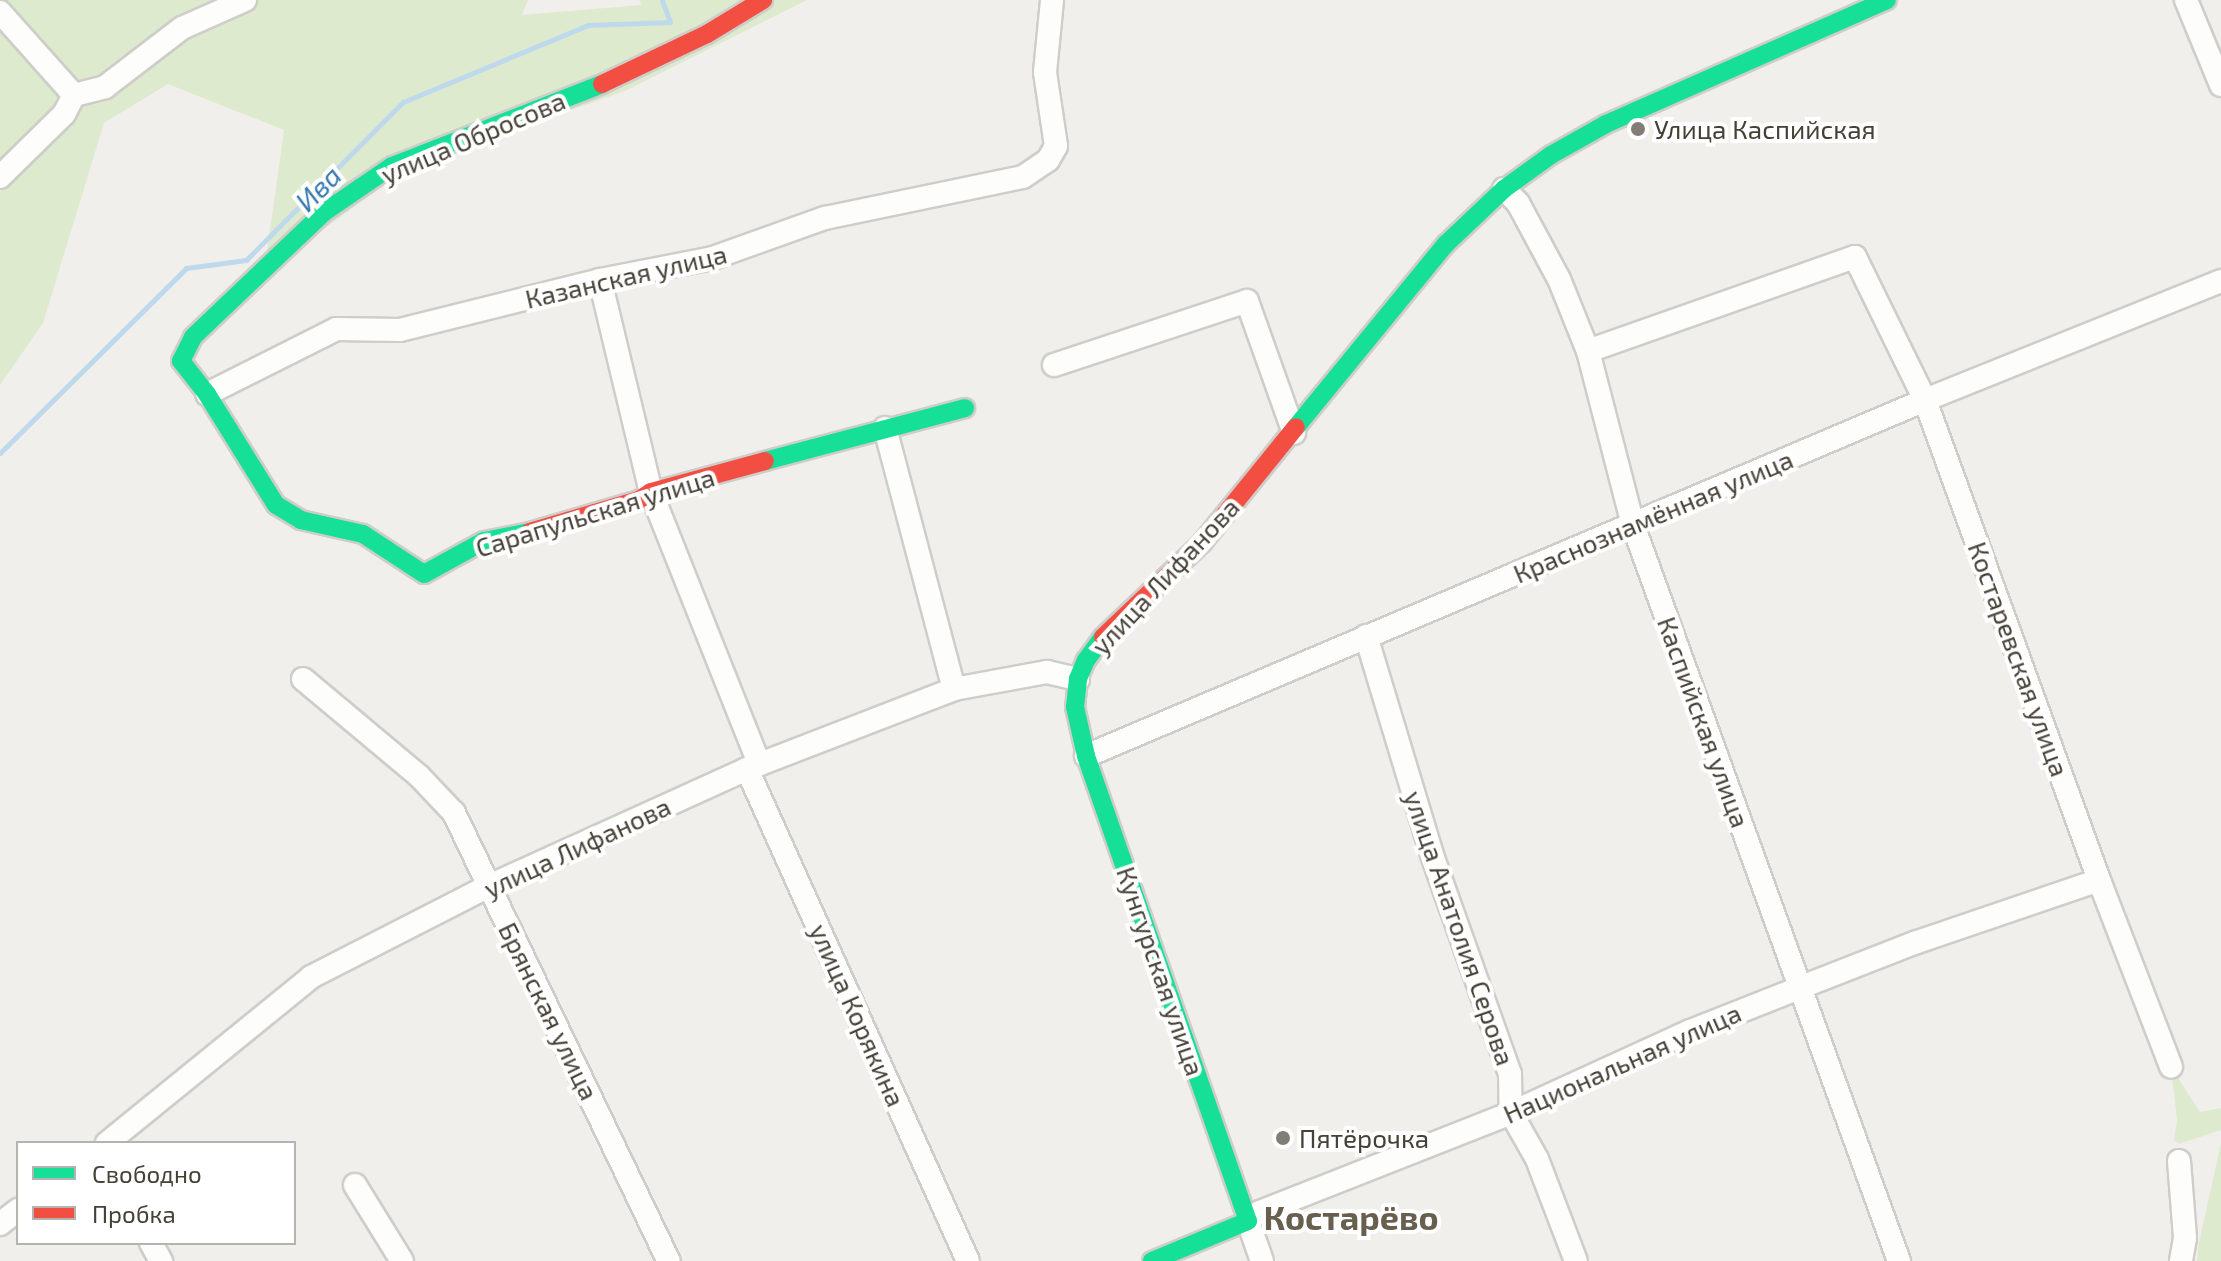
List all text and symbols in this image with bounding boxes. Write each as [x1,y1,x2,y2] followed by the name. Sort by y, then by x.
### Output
[376,84,570,190] street label: улица Обросова
[1654,113,1876,145] place label: Улица Каспийская
[1629,120,1647,138] marker: Улица Каспийская
[288,158,348,218] water label: Ива
[522,238,730,314] street label: Казанская улица
[1509,443,1797,589] street label: Краснознамённая улица
[472,461,718,563] street label: Сарапульская улица
[1085,491,1245,661] street label: улица Лифанова
[1962,537,2076,781] street label: Костаревская улица
[1651,612,1757,832] street label: Каспийская улица
[1398,787,1522,1069] street label: улица Анатолия Серова
[479,790,675,904] street label: улица Лифанова
[1111,862,1211,1080] street label: Кунгурская улица
[493,917,605,1105] street label: Брянская улица
[804,919,912,1111] street label: улица Корякина
[1498,997,1746,1129] street label: Национальная улица
[1299,1122,1429,1154] place label: Пятёрочка
[1274,1129,1292,1147] marker: Пятёрочка
[16,1141,296,1245] legend
[92,1159,202,1188] text: Свободно
[1263,1197,1439,1237] district label: Костарёво
[92,1199,176,1228] text: Пробка

